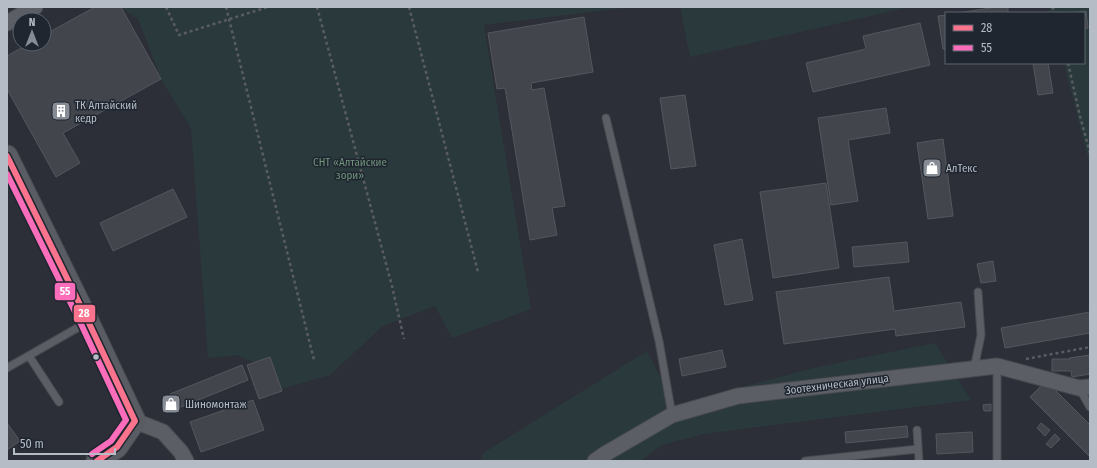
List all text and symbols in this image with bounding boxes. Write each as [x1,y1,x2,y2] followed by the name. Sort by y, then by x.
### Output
[12,12,52,52] north arrow
[945,12,1085,64] legend
[29,16,35,29] text: N
[981,21,992,35] text: 28
[981,41,992,55] text: 55
[75,99,137,125] place label: ТК Алтайский кедр
[50,100,72,122] building icon: ТК Алтайский кедр
[313,156,387,182] park label: СНТ «Алтайские зори»
[921,157,943,179] shop icon: АлТекс
[946,162,977,175] place label: АлТекс
[54,282,76,301] line badge: 55
[60,285,71,298] text: 55
[73,304,96,323] line badge: 28
[78,307,90,320] text: 28
[91,352,101,362] unlabelled marker
[785,372,890,397] street label: Зоотехническая улица
[160,393,182,415] shop icon: Шиномонтаж
[185,398,246,411] place label: Шиномонтаж
[14,430,115,456] scale bar
[20,437,44,451] text: 50 m

